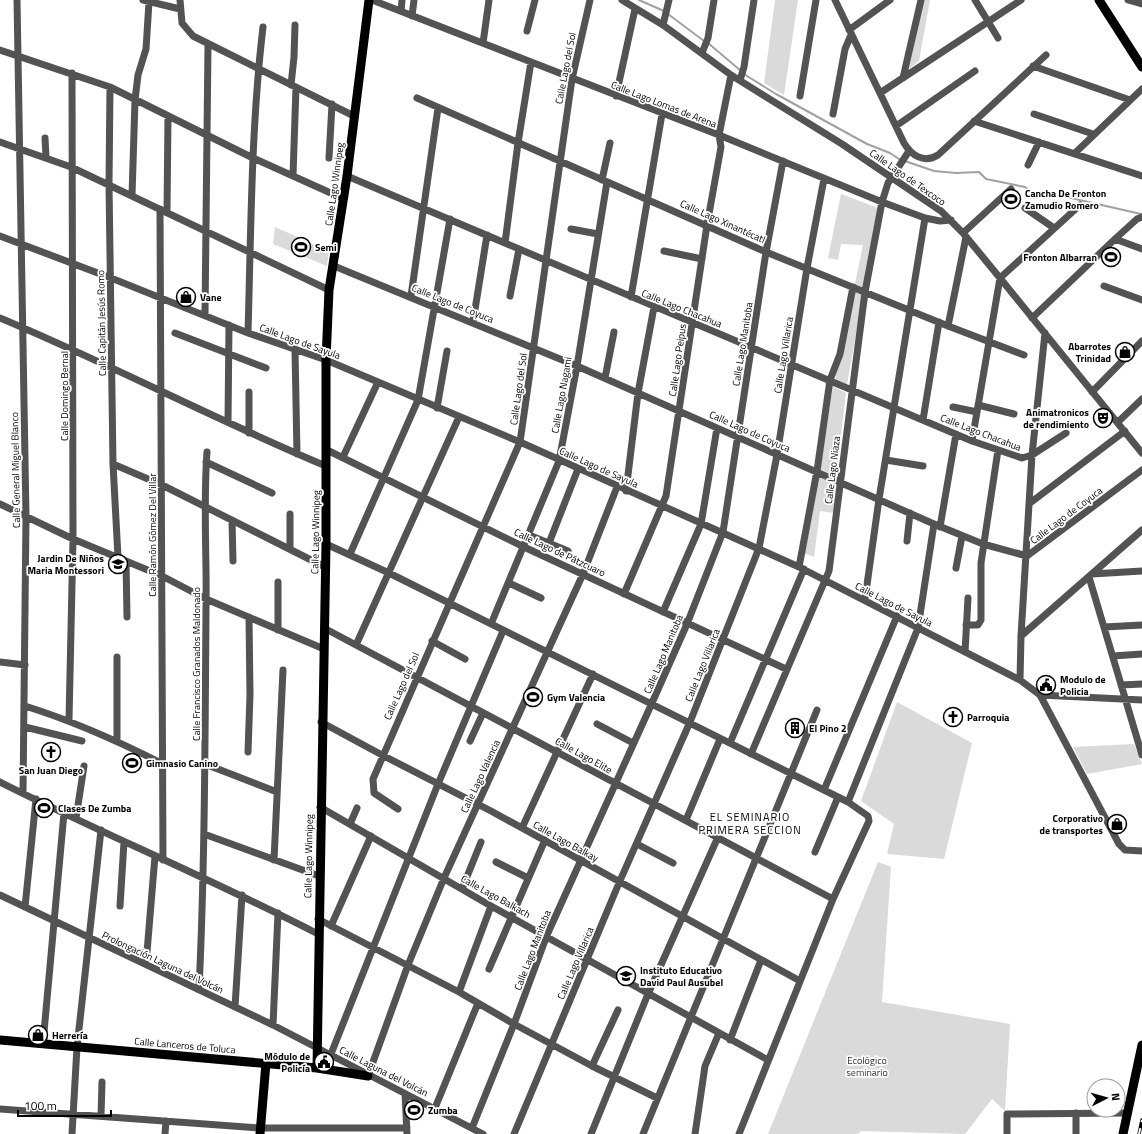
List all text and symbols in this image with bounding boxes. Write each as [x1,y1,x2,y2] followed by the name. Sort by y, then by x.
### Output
[551,31,580,105] street label: Calle Lago del Sol
[609,77,719,132] street label: Calle Lago Lomas de Arena
[321,141,348,227] street label: Calle Lago Winnipeg
[866,145,949,209] street label: Calle Lago de Texcoco
[1025,186,1106,213] place label: Cancha De Fronton Zamudio Romero
[1000,188,1022,210] sports icon: Cancha De Fronton Zamudio Romero
[678,196,768,247] street label: Calle Lago Xinantécatl
[290,236,312,258] sports icon: Semi
[315,240,337,255] place label: Semi
[1100,246,1122,268] sports icon: Fronton Albarran
[1023,250,1097,265] place label: Fronton Albarran
[93,270,110,376] street label: Calle Capitán Jesús Romo
[410,280,496,327] street label: Calle Lago de Coyuca
[639,285,724,331] street label: Calle Lago Chacahua
[175,286,197,308] shop icon: Vane
[200,290,222,305] place label: Vane
[728,301,757,387] street label: Calle Lago Manitoba
[770,316,797,394] street label: Calle Lago Villarica
[257,320,342,363] street label: Calle Lago de Sayula
[665,322,690,397] street label: Calle Lago Peipus
[1068,339,1111,366] place label: Abarrotes Trinidad
[1114,341,1136,363] shop icon: Abarrotes Trinidad
[57,351,72,441] street label: Calle Domingo Bernal
[506,352,531,426] street label: Calle Lago del Sol
[547,356,576,434] street label: Calle Lago Nagami
[1023,405,1089,432] place label: Animatronicos de rendimiento
[707,407,793,456] street label: Calle Lago de Coyuca
[1092,407,1114,429] theatre icon: Animatronicos de rendimiento
[938,410,1023,455] street label: Calle Lago Chacahua
[7,412,24,528] street label: Calle General Miguel Blanco
[821,435,844,505] street label: Calle Lago Niaza
[557,443,641,492] street label: Calle Lago de Sayula
[145,473,160,597] street label: Calle Ramón Gómez Del Villar
[1027,483,1106,548] street label: Calle Lago de Coyuca
[307,490,324,574] street label: Calle Lago Winnipeg
[512,525,608,580] street label: Calle Lago de Pátzcuaro
[28,551,104,578] place label: Jardin De Niños Maria Montessori
[107,553,129,575] school or university icon: Jardin De Niños Maria Montessori
[852,578,935,630] street label: Calle Lago de Sayula
[189,587,204,741] street label: Calle Francisco Granados Maldonado
[640,612,687,696] street label: Calle Lago Manitoba
[681,626,724,704] street label: Calle Lago Villarica
[380,650,423,722] street label: Calle Lago del Sol
[1060,672,1106,699] place label: Modulo de Policia
[1035,674,1057,696] public building icon: Modulo de Policia
[522,686,544,708] sports icon: Gym Valencia
[547,690,605,705] place label: Gym Valencia
[942,706,964,728] church icon: Parroquia
[967,710,1009,725] place label: Parroquia
[784,717,806,739] building icon: El Pino 2
[809,721,847,736] place label: El Pino 2
[552,734,615,777] street label: Calle Lago Elite
[457,737,504,815] street label: Calle Lago Valencia
[40,741,62,763] church icon: San Juan Diego
[121,752,143,774] sports icon: Gimnasio Canino
[146,756,218,771] place label: Gimnasio Canino
[19,763,83,778] place label: San Juan Diego
[33,797,55,819] sports icon: Clases De Zumba
[58,801,131,816] place label: Clases De Zumba
[698,809,802,838] district label: EL SEMINARIO PRIMERA SECCION
[1040,811,1103,838] place label: Corporativo de transportes
[1106,813,1128,835] shop icon: Corporativo de transportes
[300,814,317,898] street label: Calle Lago Winnipeg
[530,817,601,866] street label: Calle Lago Balkay
[458,871,533,922] street label: Calle Lago Balkach
[510,908,555,992] street label: Calle Lago Manitoba
[553,925,597,1002] street label: Calle Lago Villarica
[100,928,226,997] street label: Prolongación Laguna del Volcán
[640,963,723,990] place label: Instituto Educativo David Paul Ausubel
[615,965,637,987] school or university icon: Instituto Educativo David Paul Ausubel
[27,1024,49,1046] shop icon: Herrería
[52,1028,88,1043] place label: Herrería
[134,1034,236,1057] street label: Calle Lanceros de Toluca
[337,1043,431,1100] street label: Calle Laguna del Volcán
[264,1049,310,1076] place label: Módulo de Policía
[313,1051,335,1073] public building icon: Módulo de Policía
[846,1053,888,1080] park label: Ecológico seminario
[1086,1078,1126,1118] north arrow
[18,1092,111,1118] scale bar
[1108,1092,1124,1102] text: N
[24,1096,57,1115] text: 100 m
[403,1099,425,1121] sports icon: Zumba
[428,1103,458,1118] place label: Zumba

